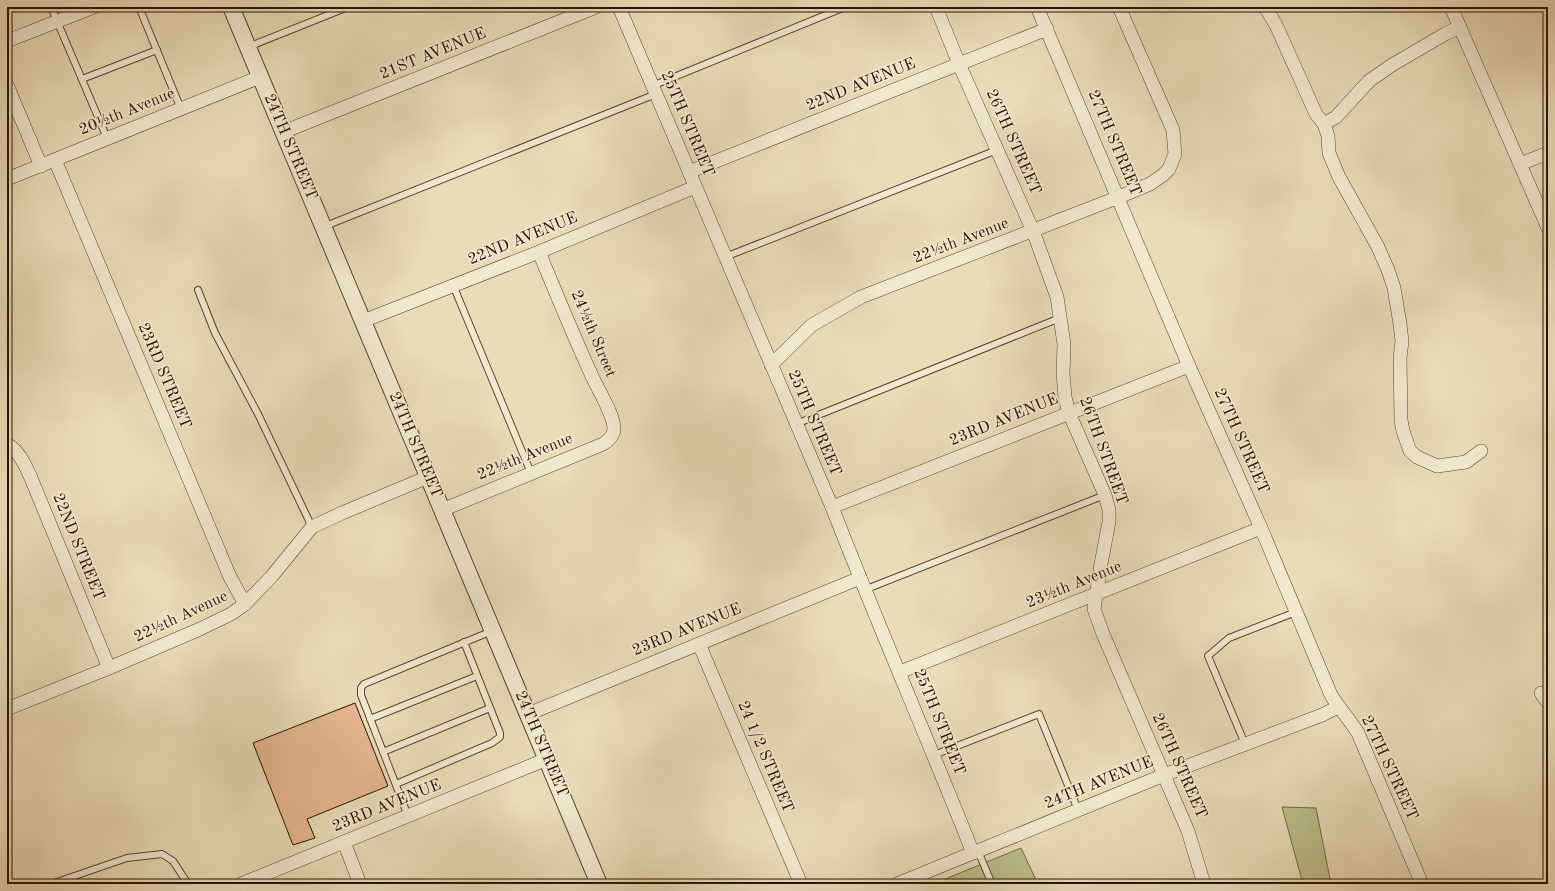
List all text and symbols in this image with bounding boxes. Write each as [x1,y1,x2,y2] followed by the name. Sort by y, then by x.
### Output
[378,25,488,83] street label: 21ST AVENUE
[804,56,918,114] street label: 22ND AVENUE
[657,69,717,179] street label: 25TH STREET
[77,85,177,138] street label: 20½th Avenue
[983,87,1043,197] street label: 26TH STREET
[1084,88,1144,198] street label: 27TH STREET
[260,92,320,202] street label: 24TH STREET
[466,210,580,268] street label: 22ND AVENUE
[910,214,1011,267] street label: 22½th Avenue
[567,288,620,380] street label: 24½th Street
[135,321,193,431] street label: 23RD STREET
[784,368,844,478] street label: 25TH STREET
[1211,386,1271,496] street label: 27TH STREET
[385,390,445,500] street label: 24TH STREET
[947,391,1061,449] street label: 23RD AVENUE
[1076,395,1130,507] street label: 26TH STREET
[475,430,575,483] street label: 22½th Avenue
[49,491,107,603] street label: 22ND STREET
[1024,558,1124,611] street label: 23½th Avenue
[131,587,230,646] street label: 22½th Avenue
[630,601,744,659] street label: 23RD AVENUE
[910,666,968,778] street label: 25TH STREET
[511,689,571,799] street label: 24TH STREET
[734,699,796,815] street label: 24 1/2 STREET
[1149,711,1209,821] street label: 26TH STREET
[1358,713,1420,823] street label: 27TH STREET
[1042,754,1156,812] street label: 24TH AVENUE
[330,777,444,835] street label: 23RD AVENUE

